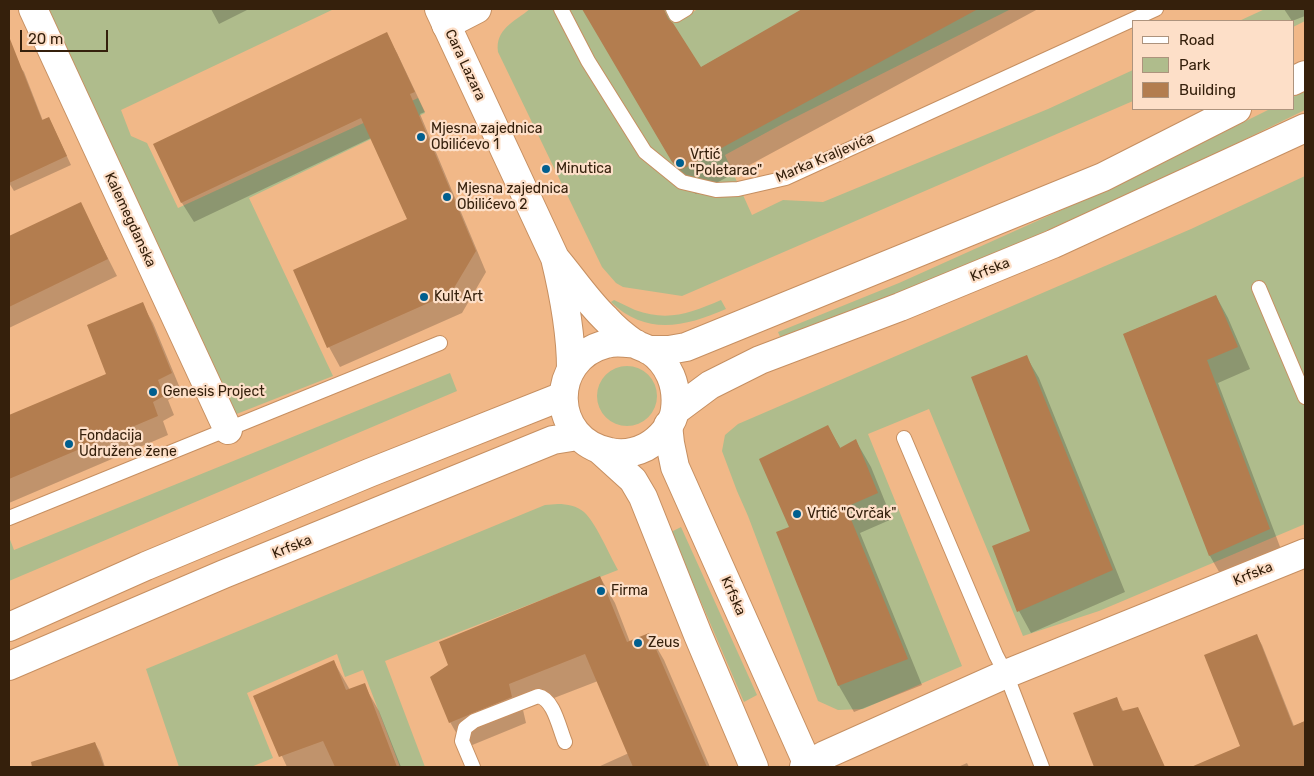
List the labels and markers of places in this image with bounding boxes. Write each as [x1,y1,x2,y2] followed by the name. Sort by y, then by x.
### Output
[431,121,542,154] place label: Mjesna zajednica Obilićevo 1
[415,131,427,143] marker: Mjesna zajednica Obilićevo 1
[690,147,762,180] place label: Vrtić "Poletarac"
[674,157,686,169] marker: Vrtić "Poletarac"
[556,161,612,177] place label: Minutica
[540,163,552,175] marker: Minutica
[457,181,568,213] place label: Mjesna zajednica Obilićevo 2
[441,191,453,203] marker: Mjesna zajednica Obilićevo 2
[434,289,483,305] place label: Kult Art
[418,291,430,303] marker: Kult Art
[163,384,265,400] place label: Genesis Project
[147,386,159,398] marker: Genesis Project
[79,428,177,461] place label: Fondacija Udružene žene
[63,438,75,450] marker: Fondacija Udružene žene
[807,506,896,522] place label: Vrtić "Cvrčak"
[791,508,803,520] marker: Vrtić "Cvrčak"
[611,583,648,599] place label: Firma
[595,585,607,597] marker: Firma
[648,635,680,651] place label: Zeus
[632,637,644,649] marker: Zeus

